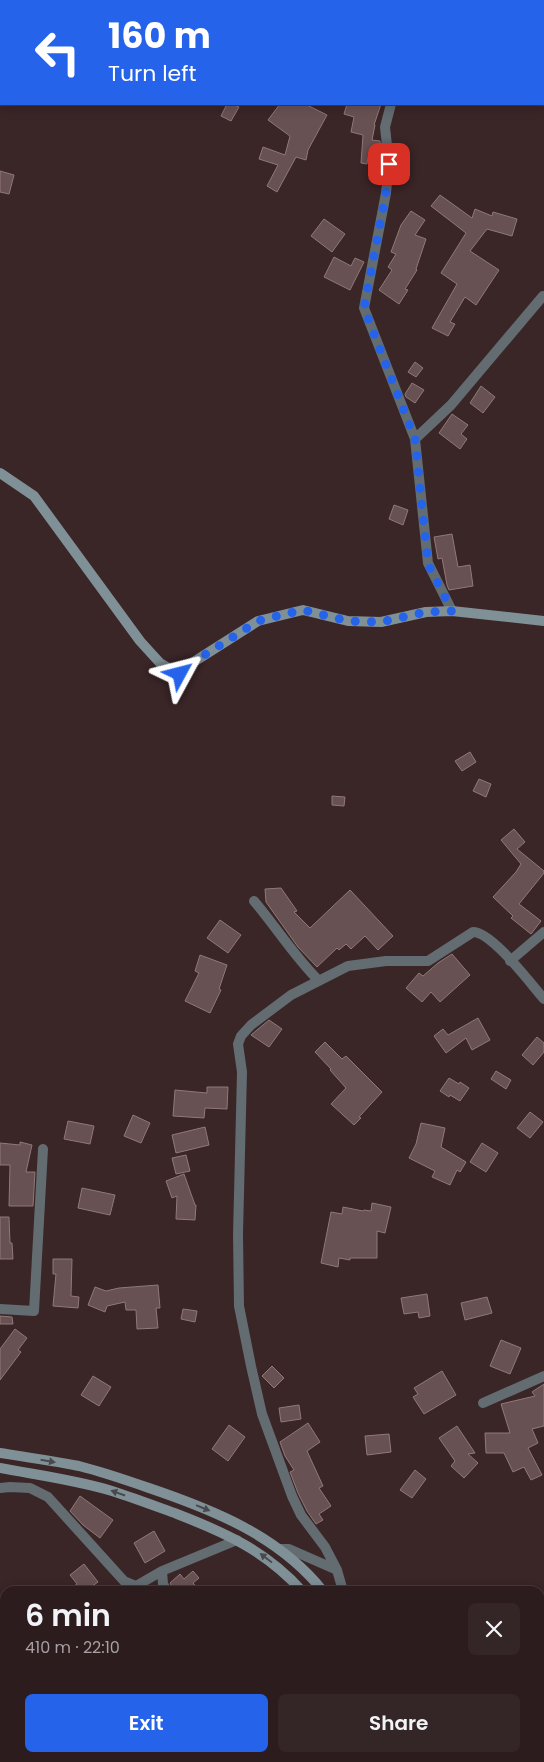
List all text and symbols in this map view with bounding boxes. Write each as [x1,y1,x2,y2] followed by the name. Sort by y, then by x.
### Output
[108,11,211,60] text: 160 m
[25,20,90,85] icon: left
[108,58,196,89] text: Turn left
[368,143,410,185] pin
[375,150,403,178] icon: arrive
[153,647,205,699] position arrow
[40,1458,56,1466] one-way arrow
[110,1489,125,1497] one-way arrow
[196,1505,210,1513] one-way arrow
[259,1553,273,1563] one-way arrow
[25,1594,111,1637] text: 6 min
[468,1603,520,1655] button: close
[25,1636,120,1659] text: 410 m · 22:10
[25,1694,268,1752] button: Exit
[278,1694,520,1752] button: Share

